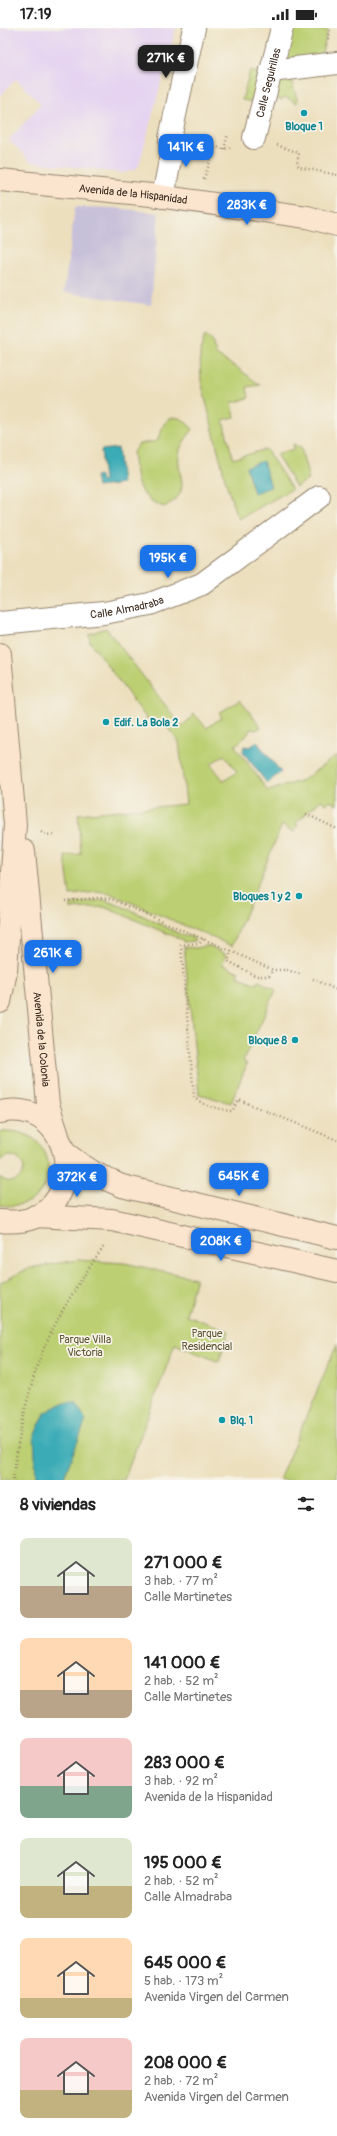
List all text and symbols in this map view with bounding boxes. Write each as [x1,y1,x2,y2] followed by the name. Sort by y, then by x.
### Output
[20,5,51,24] text: 17:19
[133,45,199,79] pin: 271K €
[253,47,283,119] street label: Calle Seguirillas
[147,50,185,66] text: 271K €
[299,108,309,118] marker: Bloque 1
[285,120,323,133] place label: Bloque 1
[153,134,219,168] pin: 141K €
[168,139,204,155] text: 141K €
[78,181,188,207] street label: Avenida de la Hispanidad
[214,192,280,226] pin: 283K €
[227,197,267,213] text: 283K €
[135,545,201,579] pin: 195K €
[149,550,187,566] text: 195K €
[90,593,165,621] street label: Calle Almadraba
[114,716,178,729] place label: Edif. La Bola 2
[101,717,111,727] marker: Edif. La Bola 2
[233,890,291,903] place label: Bloques 1 y 2
[294,891,304,901] marker: Bloques 1 y 2
[20,940,86,974] pin: 261K €
[33,945,73,961] text: 261K €
[31,991,53,1087] street label: Avenida de la Colonia
[248,1034,287,1047] place label: Bloque 8
[290,1035,300,1045] marker: Bloque 8
[206,1163,272,1197] pin: 645K €
[44,1164,110,1198] pin: 372K €
[218,1168,260,1184] text: 645K €
[57,1169,97,1185] text: 372K €
[188,1228,254,1262] pin: 208K €
[200,1233,242,1249] text: 208K €
[182,1327,232,1353] park label: Parque Residencial
[59,1333,111,1359] park label: Parque Villa Victoria
[230,1414,253,1427] place label: Blq. 1
[217,1415,227,1425] marker: Blq. 1
[295,1493,317,1515] icon: filters
[20,1494,96,1515] text: 8 viviendas
[144,1552,223,1573] text: 271 000 €
[52,1554,100,1602] icon: home
[144,1573,218,1589] text: 3 hab. · 77 m²
[144,1589,232,1605] text: Calle Martinetes
[144,1652,221,1673] text: 141 000 €
[52,1654,100,1702] icon: home
[144,1673,218,1689] text: 2 hab. · 52 m²
[144,1689,232,1705] text: Calle Martinetes
[144,1752,225,1773] text: 283 000 €
[52,1754,100,1802] icon: home
[144,1773,218,1789] text: 3 hab. · 92 m²
[144,1789,273,1805] text: Avenida de la Hispanidad
[144,1852,222,1873] text: 195 000 €
[52,1854,100,1902] icon: home
[144,1873,218,1889] text: 2 hab. · 52 m²
[144,1889,232,1905] text: Calle Almadraba
[144,1952,226,1973] text: 645 000 €
[52,1954,100,2002] icon: home
[144,1973,223,1989] text: 5 hab. · 173 m²
[144,1989,289,2005] text: Avenida Virgen del Carmen
[144,2052,227,2073] text: 208 000 €
[52,2054,100,2102] icon: home
[144,2073,218,2089] text: 2 hab. · 72 m²
[144,2089,289,2105] text: Avenida Virgen del Carmen

